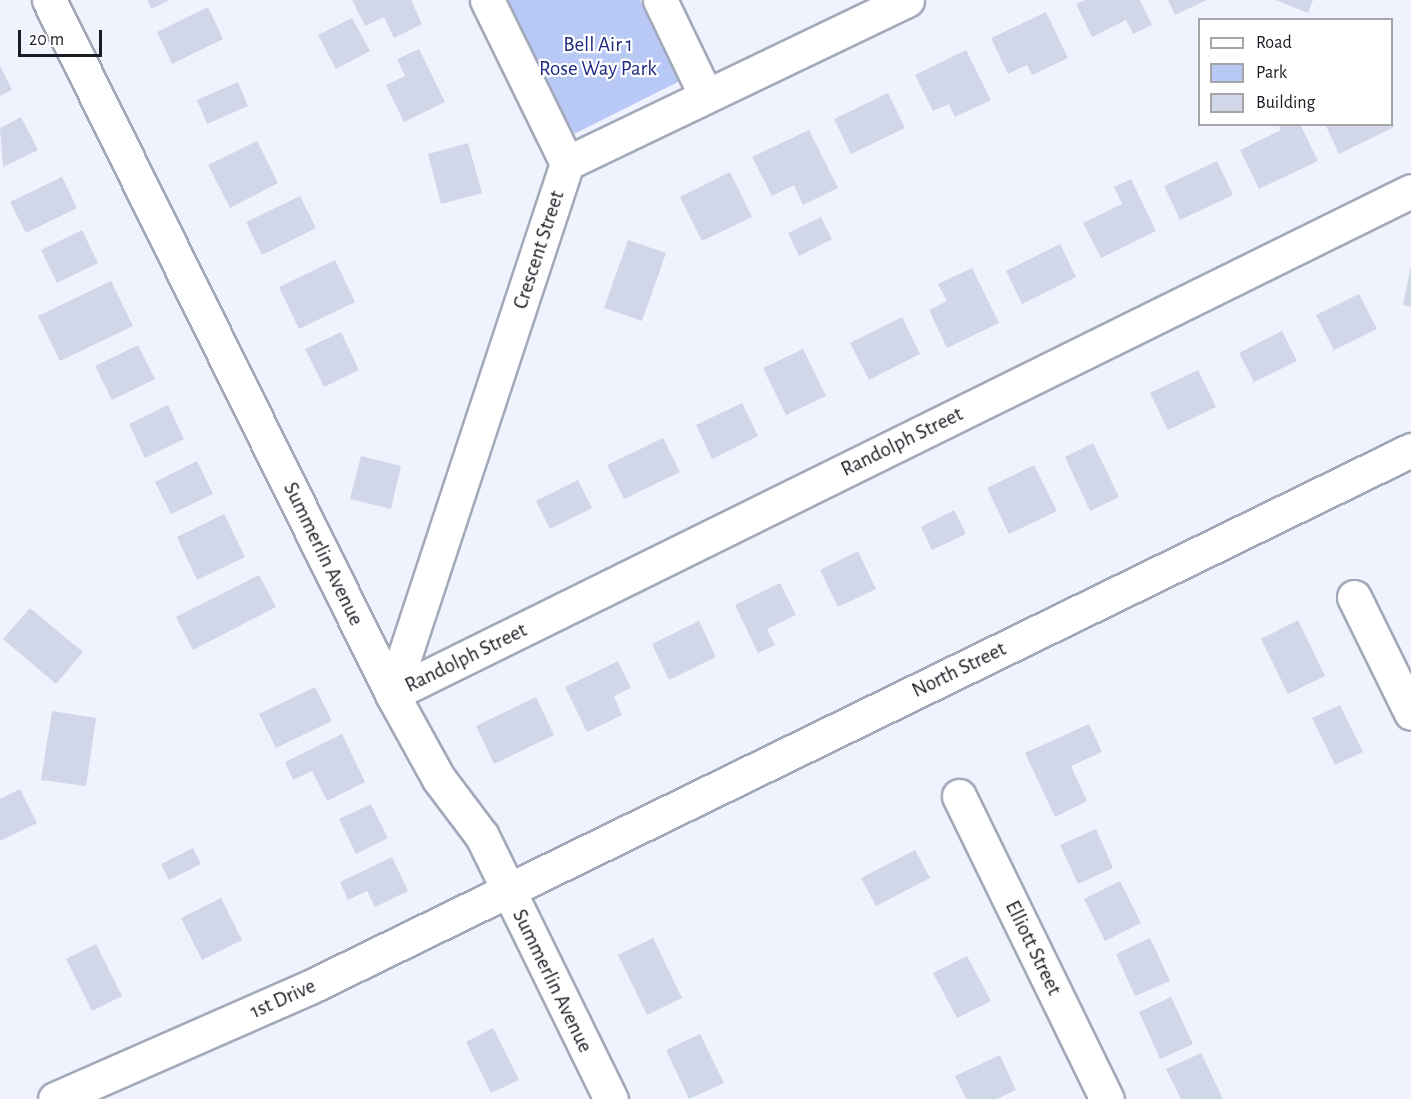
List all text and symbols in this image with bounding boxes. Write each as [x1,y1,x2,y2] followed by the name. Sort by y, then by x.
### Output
[21,18,105,56] scale bar
[1198,18,1393,126] legend
[29,31,64,49] text: 20 m
[539,32,657,82] park label: Bell Air 1 Rose Way Park
[1256,34,1292,52] text: Road
[1256,64,1287,82] text: Park
[1256,94,1315,112] text: Building
[508,188,570,312] street label: Crescent Street
[837,402,967,482] street label: Randolph Street
[277,478,369,630] street label: Summerlin Avenue
[401,618,531,698] street label: Randolph Street
[908,636,1010,704] street label: North Street
[999,897,1067,999] street label: Elliott Street
[506,905,598,1057] street label: Summerlin Avenue
[246,973,320,1025] street label: 1st Drive

